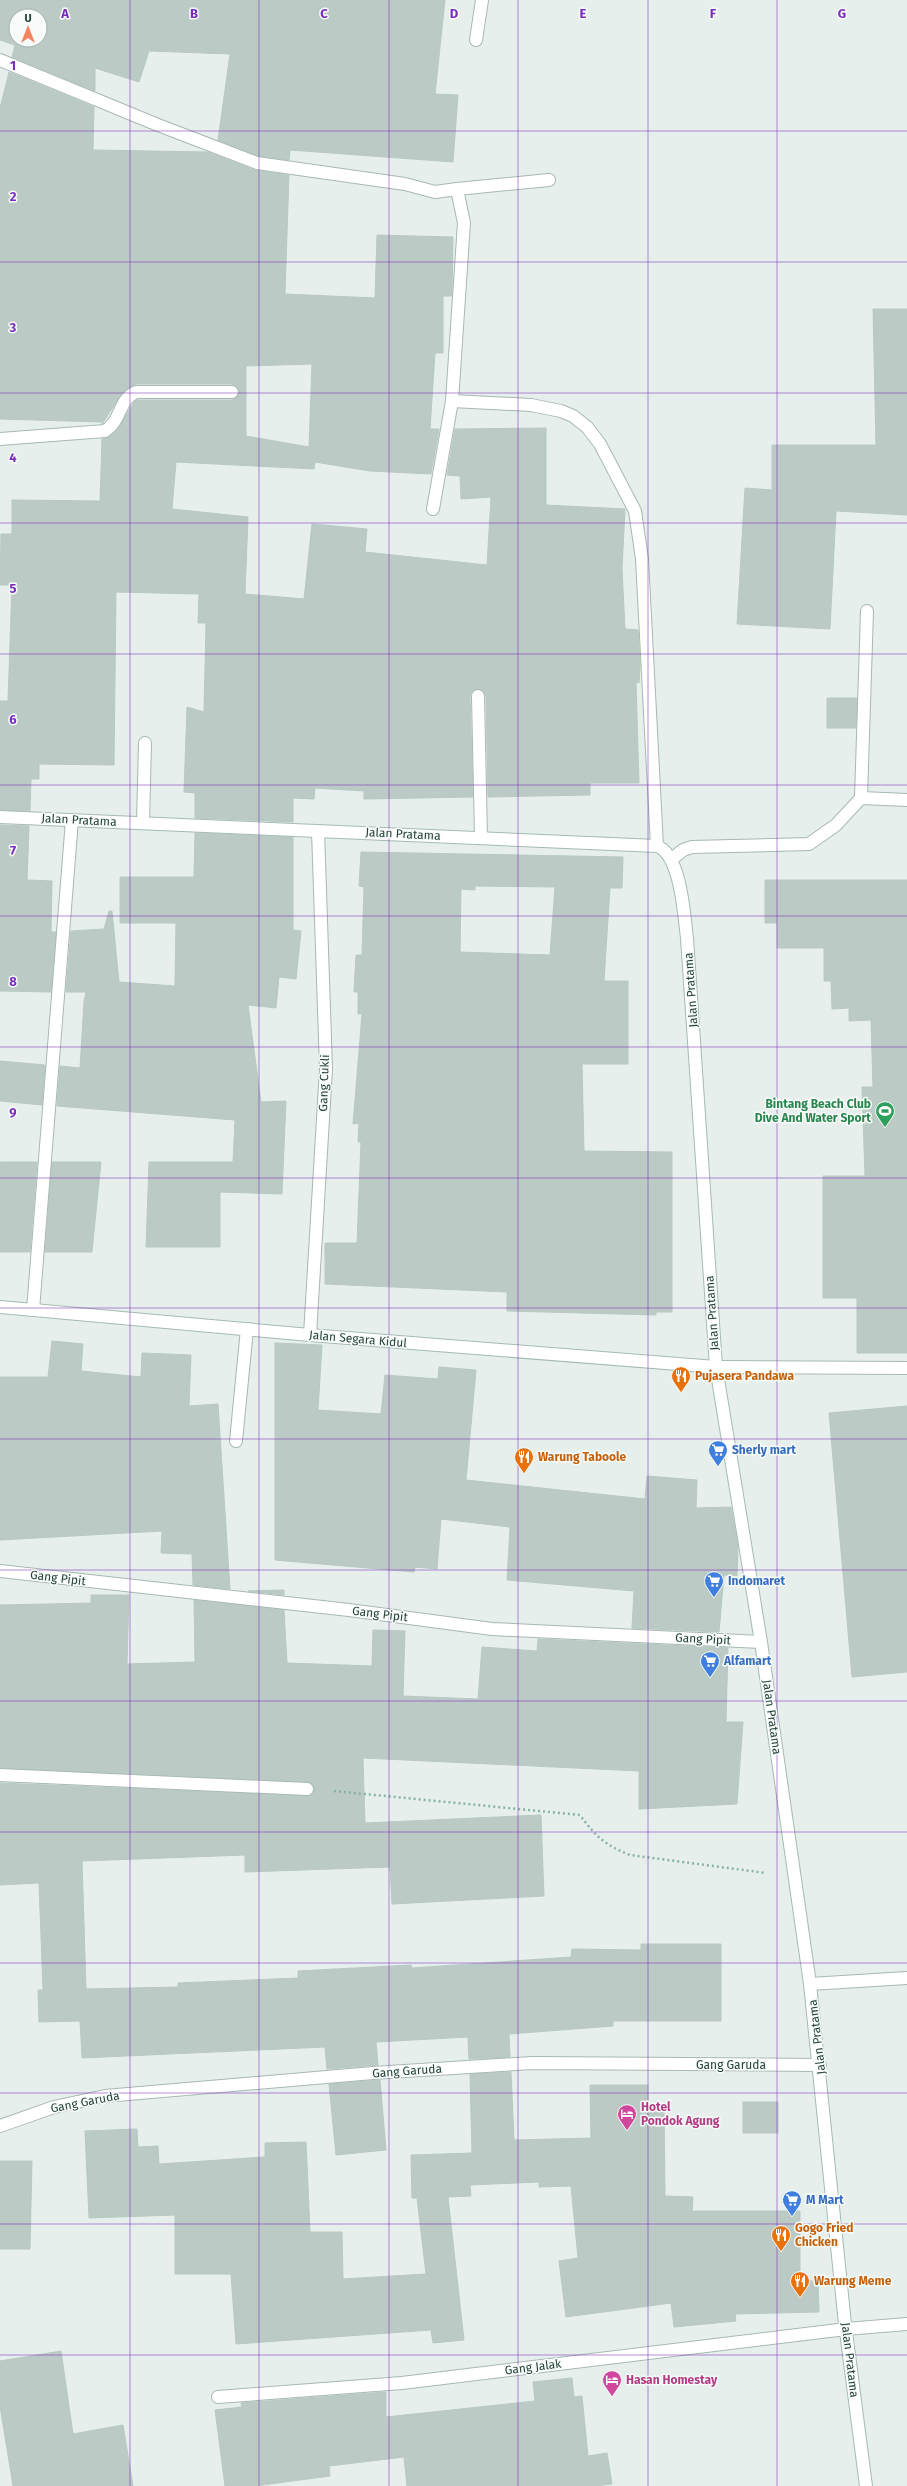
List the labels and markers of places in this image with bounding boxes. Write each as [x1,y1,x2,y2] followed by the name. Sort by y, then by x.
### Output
[755,1097,871,1125] place label: Bintang Beach Club Dive And Water Sport
[874,1100,896,1128] sports icon: Bintang Beach Club Dive And Water Sport
[670,1365,692,1393] restaurant icon: Pujasera Pandawa
[695,1369,794,1383] place label: Pujasera Pandawa
[707,1439,729,1467] supermarket icon: Sherly mart
[732,1443,796,1457] place label: Sherly mart
[513,1446,535,1474] restaurant icon: Warung Taboole
[538,1450,627,1464] place label: Warung Taboole
[703,1570,725,1598] supermarket icon: Indomaret
[728,1574,785,1588] place label: Indomaret
[699,1650,721,1678] supermarket icon: Alfamart
[723,1654,772,1668] place label: Alfamart
[641,2100,720,2128] place label: Hotel Pondok Agung
[616,2103,638,2131] hotel icon: Hotel Pondok Agung
[781,2189,803,2217] supermarket icon: M Mart
[806,2193,844,2207] place label: M Mart
[795,2221,853,2249] place label: Gogo Fried Chicken
[770,2224,792,2252] restaurant icon: Gogo Fried Chicken
[789,2270,811,2298] restaurant icon: Warung Meme
[814,2274,892,2288] place label: Warung Meme
[601,2369,623,2397] hotel icon: Hasan Homestay
[626,2373,718,2387] place label: Hasan Homestay

